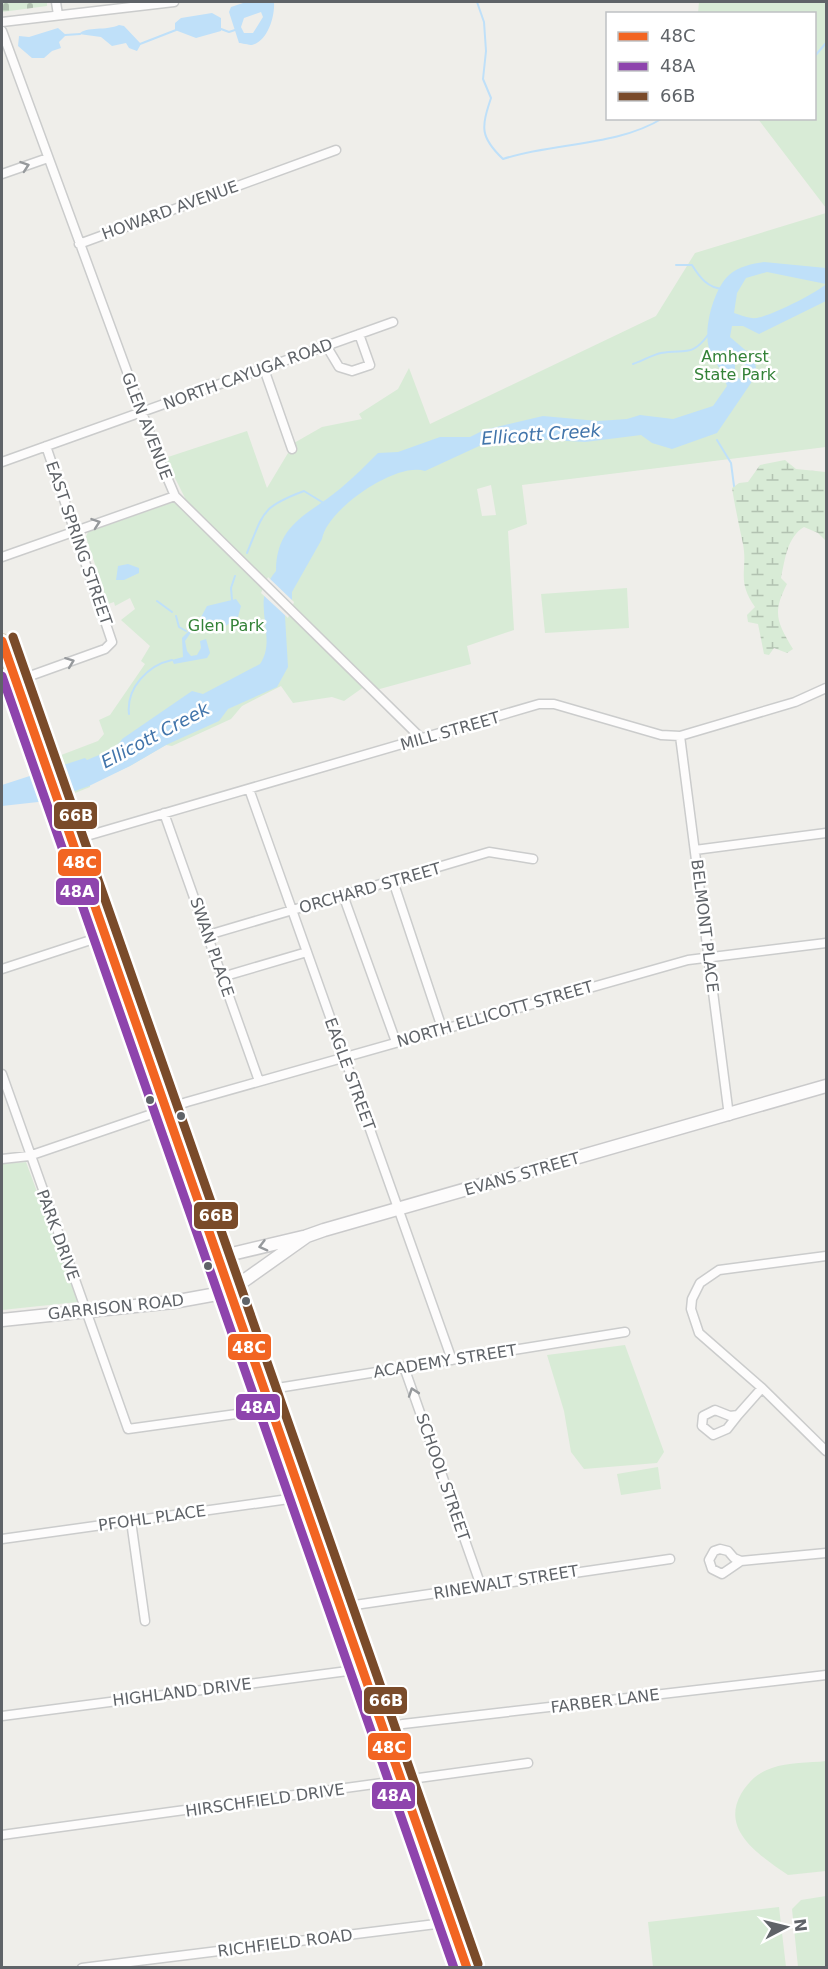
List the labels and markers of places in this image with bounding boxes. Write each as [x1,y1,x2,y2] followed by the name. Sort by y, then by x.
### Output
[144,1094,156,1106] unlabelled marker
[175,1110,187,1122] unlabelled marker
[202,1260,214,1272] unlabelled marker
[240,1295,252,1307] unlabelled marker

